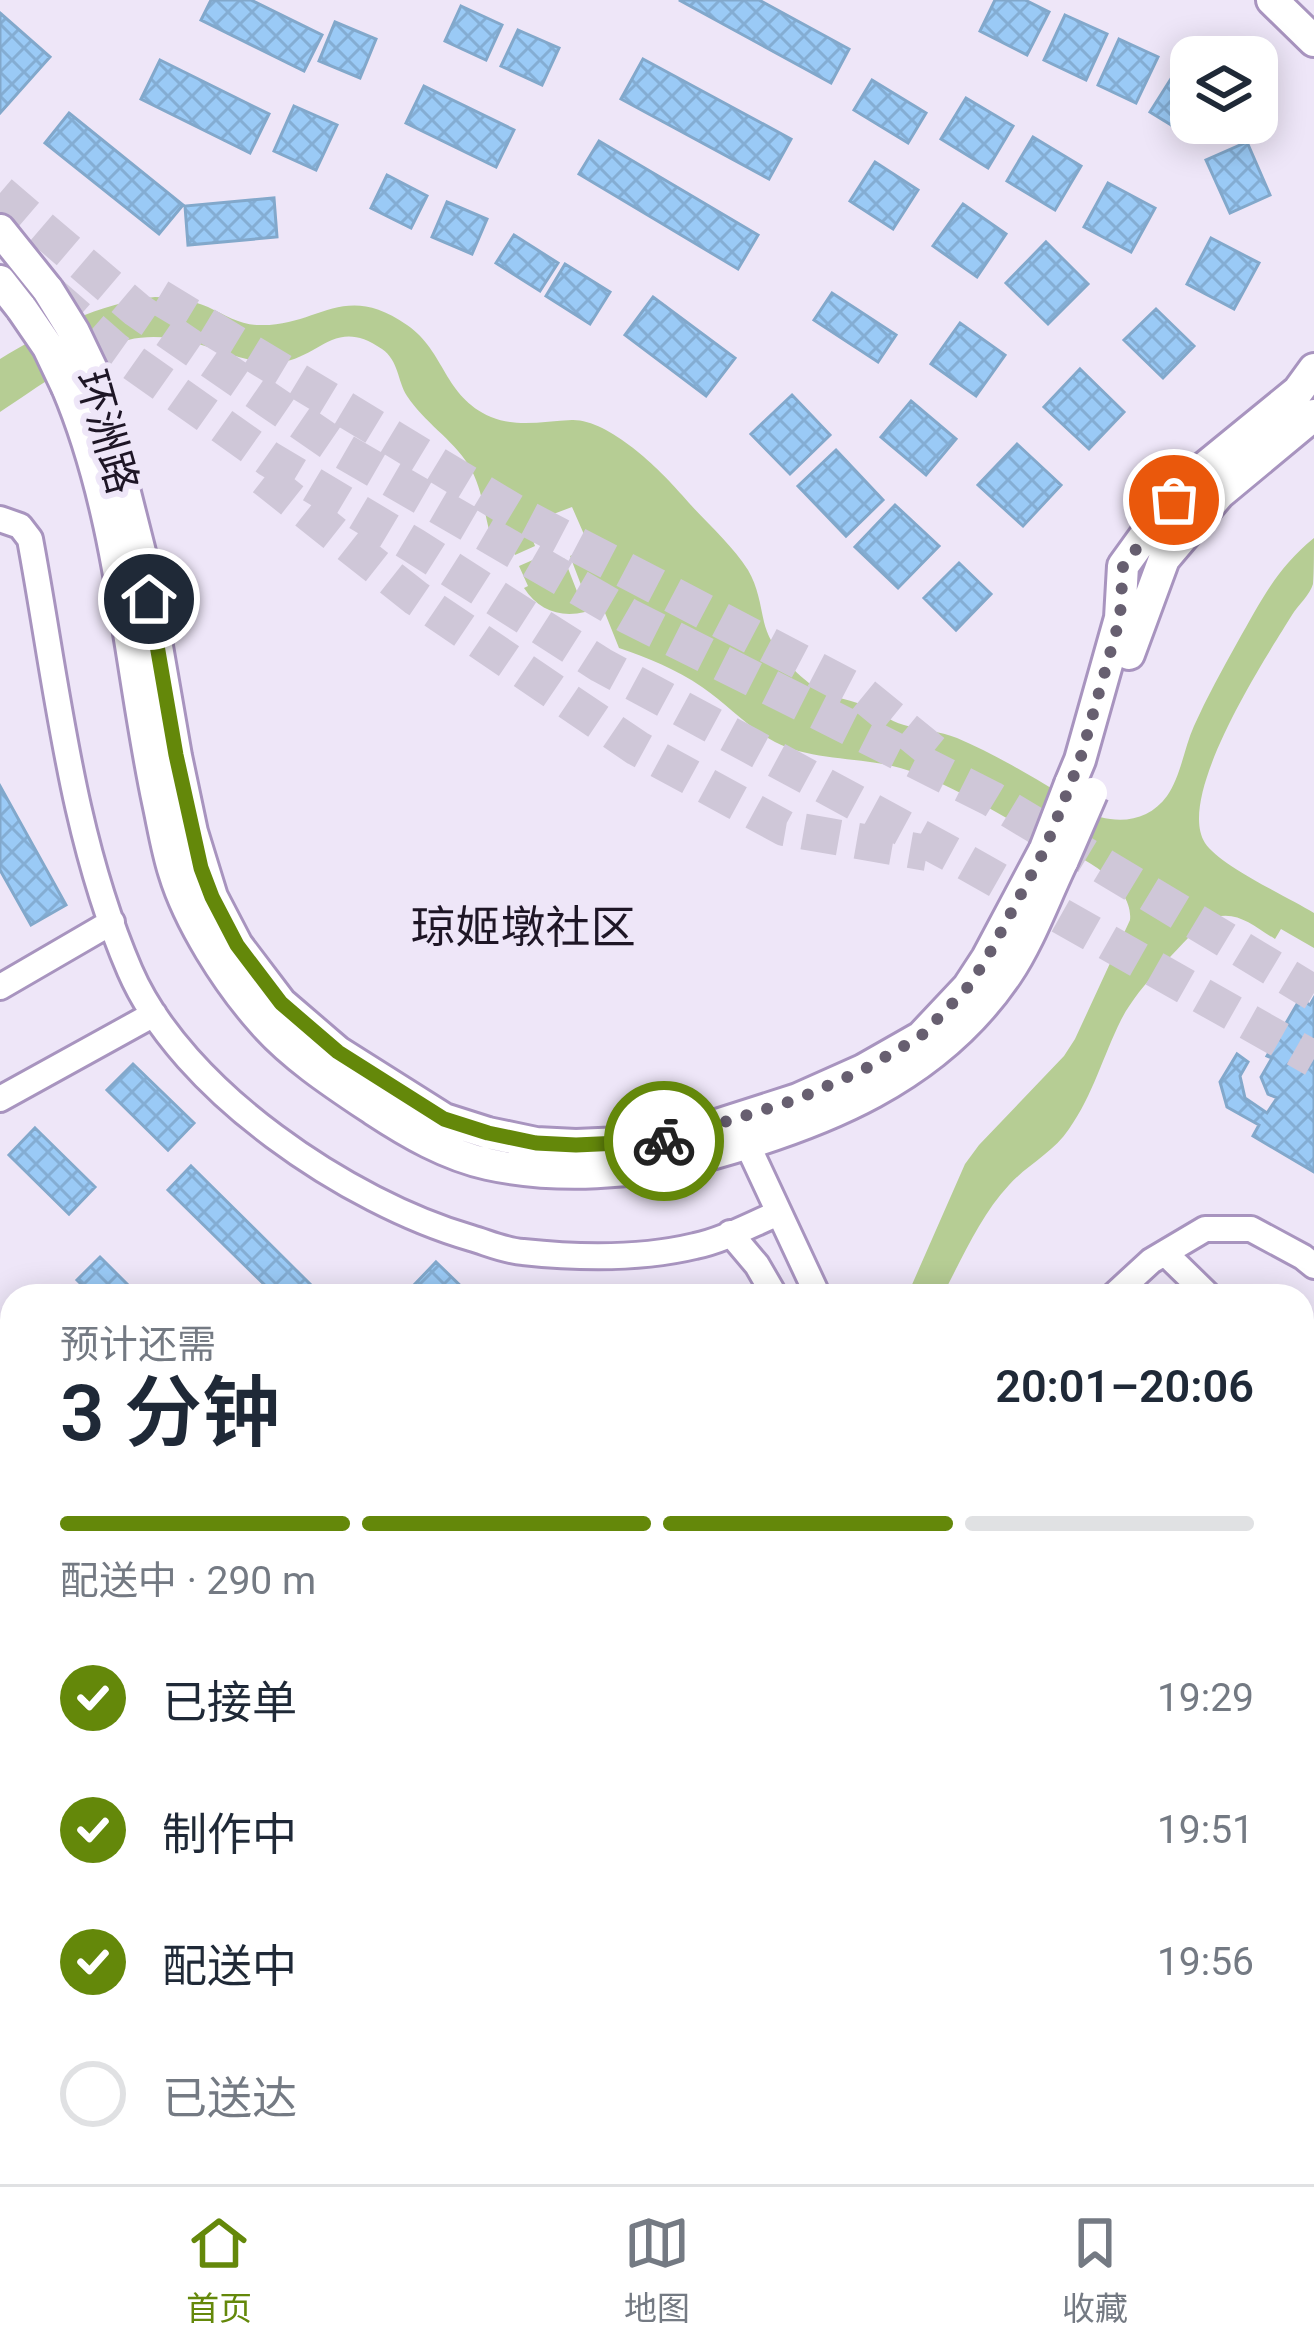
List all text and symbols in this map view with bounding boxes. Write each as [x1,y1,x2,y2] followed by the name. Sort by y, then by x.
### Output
[1170,36,1278,144] map controls
[1170,36,1278,144] button: layers
[66,365,148,499] street label: 环洲路
[1123,449,1225,551] pin
[1141,467,1207,533] icon: bag
[98,548,200,650] pin
[116,566,182,632] icon: home
[410,901,636,954] district label: 琼姬墩社区
[604,1081,724,1201] courier
[631,1108,697,1174] icon: bike
[60,1322,216,1368] text: 预计还需
[995,1360,1254,1413] text: 20:01–20:06
[60,1368,280,1459] text: 3 分钟
[60,1558,316,1604] text: 配送中 · 290 m
[60,1665,126,1731] icon: check
[1157,1675,1254,1721] text: 19:29
[162,1676,297,1729] text: 已接单
[60,1797,126,1863] icon: check
[1157,1807,1254,1853] text: 19:51
[162,1808,297,1861] text: 制作中
[60,1929,126,1995] icon: check
[1157,1939,1254,1985] text: 19:56
[162,1940,297,1993] text: 配送中
[162,2072,297,2125] text: 已送达
[186,2210,252,2330] tab: 首页
[624,2210,690,2330] tab: 地图
[1062,2210,1128,2330] tab: 收藏

